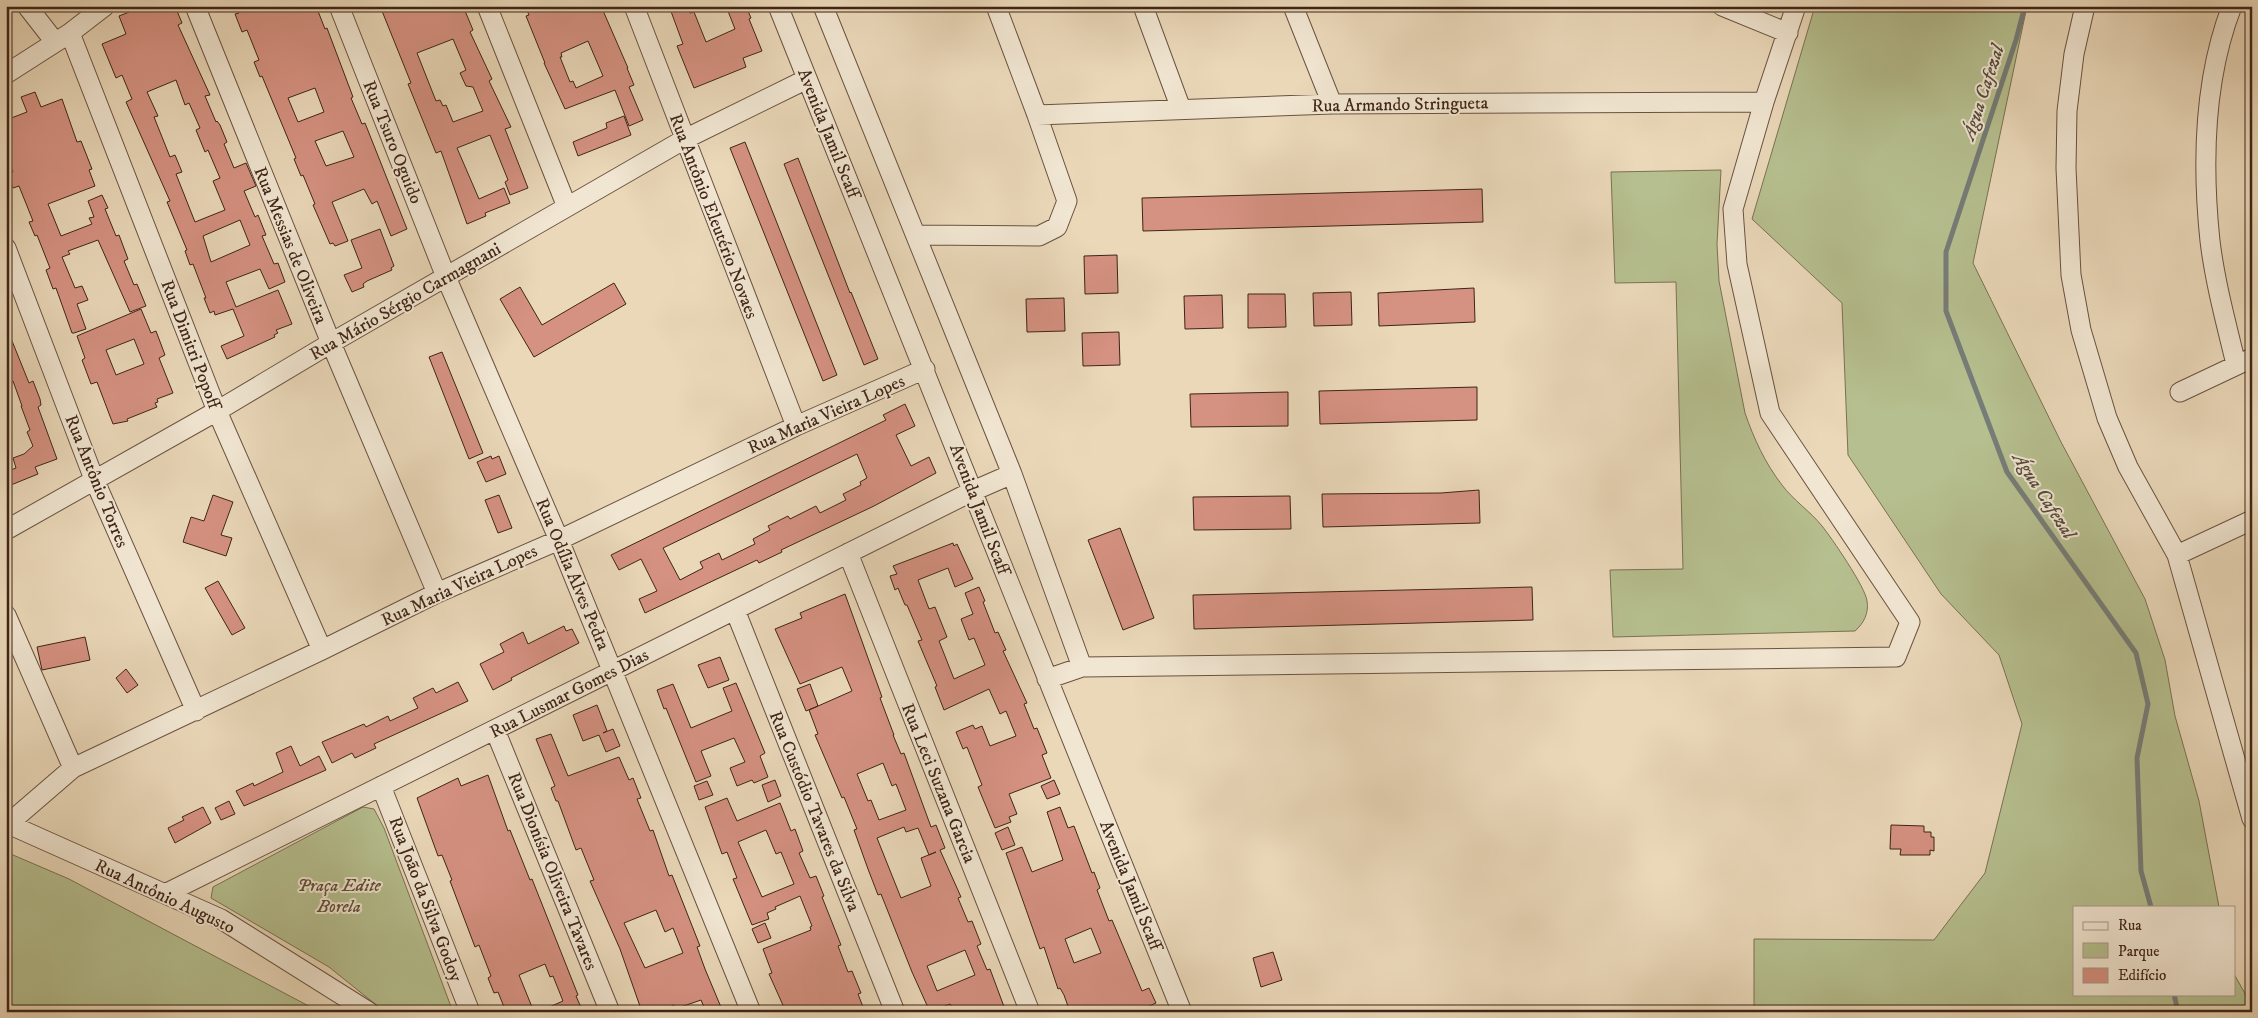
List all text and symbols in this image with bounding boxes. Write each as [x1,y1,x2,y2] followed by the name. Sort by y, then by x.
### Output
[1957,40,2010,145] water label: Água Cafezal
[792,65,865,204] street label: Avenida Jamil Scaff
[357,78,427,207] street label: Rua Tsuro Oguido
[1311,92,1489,118] street label: Rua Armando Stringueta
[664,111,762,322] street label: Rua Antônio Eleutério Novaes
[249,164,332,327] street label: Rua Messias de Oliveira
[306,238,505,366] street label: Rua Mário Sérgio Carmagnani
[155,277,226,415] street label: Rua Dimitri Popoff
[744,370,908,459] street label: Rua Maria Vieira Lopes
[59,412,133,551] street label: Rua Antônio Torres
[944,441,1015,580] street label: Avenida Jamil Scaff
[2006,447,2081,545] water label: Água Cafezal
[530,495,614,654] street label: Rua Odília Alves Pedra
[378,540,541,632] street label: Rua Maria Vieira Lopes
[486,644,653,744] street label: Rua Lusmar Gomes Dias
[896,700,980,867] street label: Rua Leci Suzana Garcia
[764,708,865,915] street label: Rua Custódio Tavares da Silva
[502,769,602,973] street label: Rua Dionísia Oliveira Tavares
[383,814,467,985] street label: Rua João da Silva Godoy
[1094,817,1167,956] street label: Avenida Jamil Scaff
[91,855,238,939] street label: Rua Antônio Augusto
[297,875,382,918] park label: Praça Edite Borela
[2073,906,2236,996] legend
[2118,916,2142,935] text: Rua
[2118,942,2159,961] text: Parque
[2118,966,2166,985] text: Edifício

